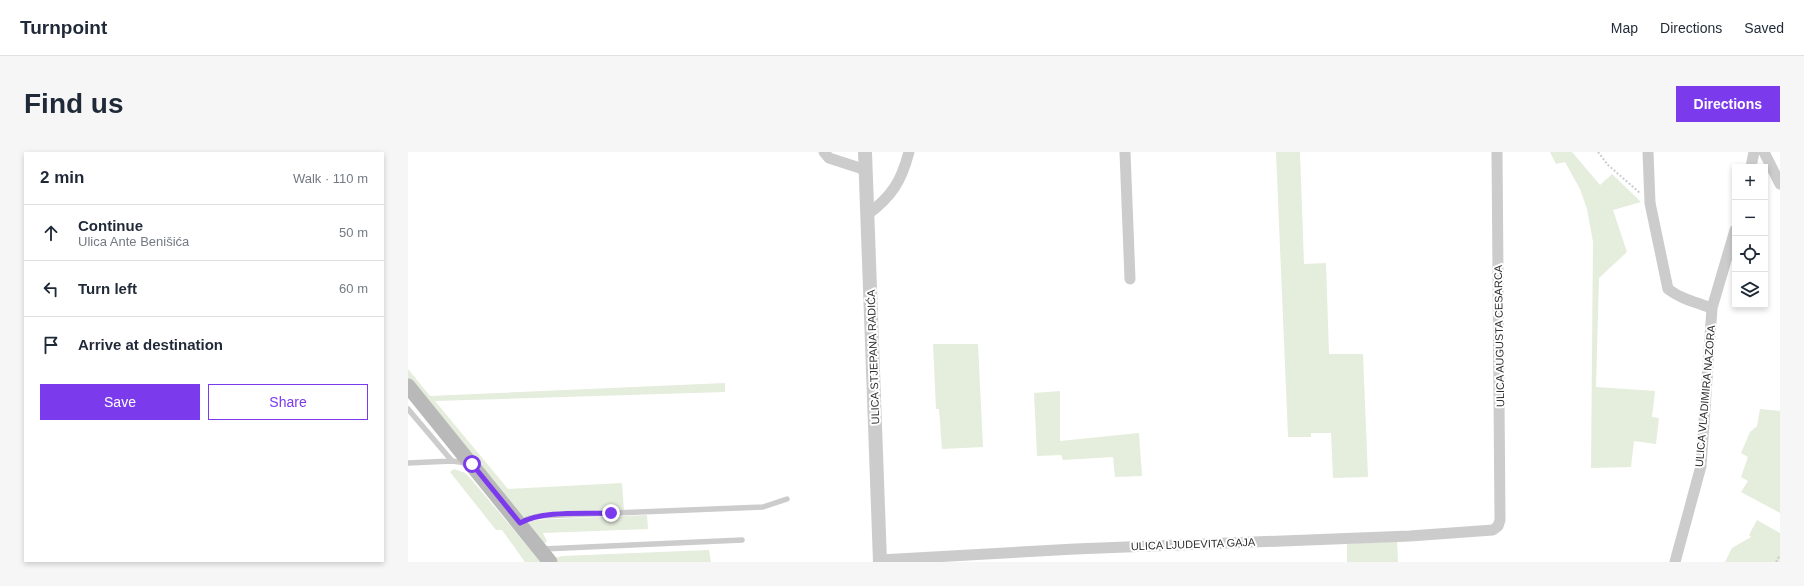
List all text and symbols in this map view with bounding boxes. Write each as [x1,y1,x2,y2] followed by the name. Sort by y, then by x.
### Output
[20,17,107,38] text: Turnpoint
[1611,20,1638,36] text: Map
[1660,20,1722,36] text: Directions
[1744,20,1784,36] text: Saved
[1676,86,1780,122] button: Directions
[24,88,124,119] text: Find us
[1732,164,1768,308] map controls
[1732,164,1768,200] button: +
[40,168,84,187] text: 2 min
[293,171,368,186] text: Walk · 110 m
[1732,200,1768,236] button: −
[78,217,143,234] text: Continue
[40,222,62,244] icon: ahead
[339,225,368,240] text: 50 m
[78,234,189,249] text: Ulica Ante Benišića
[1732,236,1768,272] button: locate
[1492,264,1506,407] street label: ULICA AUGUSTA CESARCA
[1732,272,1768,308] button: layers
[40,278,62,300] icon: left
[78,280,137,297] text: Turn left
[339,281,368,296] text: 60 m
[865,289,881,425] street label: ULICA STJEPANA RADIĆA
[1693,324,1717,467] street label: ULICA VLADIMIRA NAZORA
[40,334,62,356] icon: arrive
[78,336,223,353] text: Arrive at destination
[40,384,200,420] button: Save
[208,384,368,420] button: Share
[463,455,481,473] route start
[602,504,620,522] route end
[1131,536,1256,552] street label: ULICA LJUDEVITA GAJA

